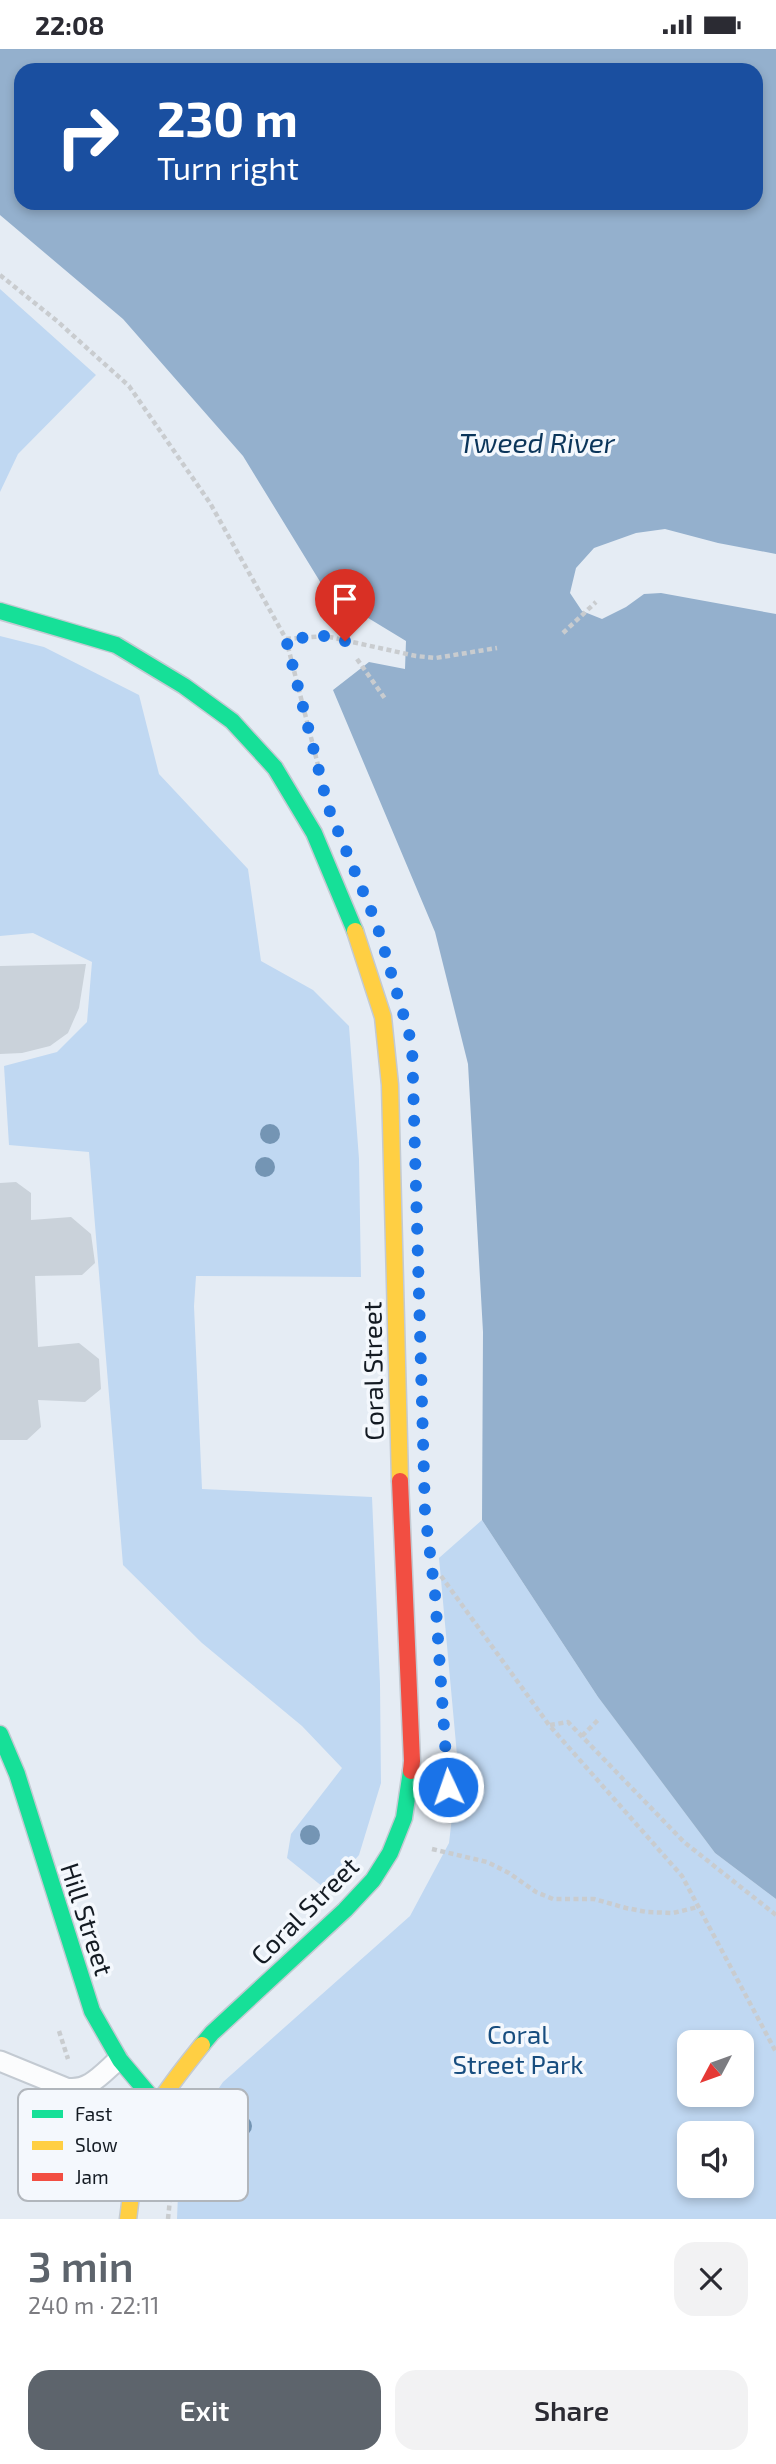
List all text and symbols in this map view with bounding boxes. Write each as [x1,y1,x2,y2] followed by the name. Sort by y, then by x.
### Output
[35,9,105,40] text: 22:08
[157,88,298,147] text: 230 m
[42,91,133,182] icon: right
[157,148,299,186] text: Turn right
[459,425,616,459] water label: Tweed River
[315,569,375,641] pin
[326,580,364,618] icon: arrive
[355,1301,389,1441] street label: Coral Street
[411,1750,485,1824] position arrow
[244,1850,364,1970] street label: Coral Street
[55,1859,121,1979] street label: Hill Street
[452,2018,584,2079] park label: Coral Street Park
[677,2030,754,2107] north arrow
[677,2030,754,2198] map controls
[18,2089,248,2201] legend
[75,2102,112,2125] text: Fast
[677,2121,754,2198] button: sound
[75,2133,118,2156] text: Slow
[75,2165,109,2188] text: Jam
[28,2240,134,2290] text: 3 min
[674,2242,748,2316] button: close
[28,2291,160,2319] text: 240 m · 22:11
[28,2370,381,2450] button: Exit
[395,2370,748,2450] button: Share

